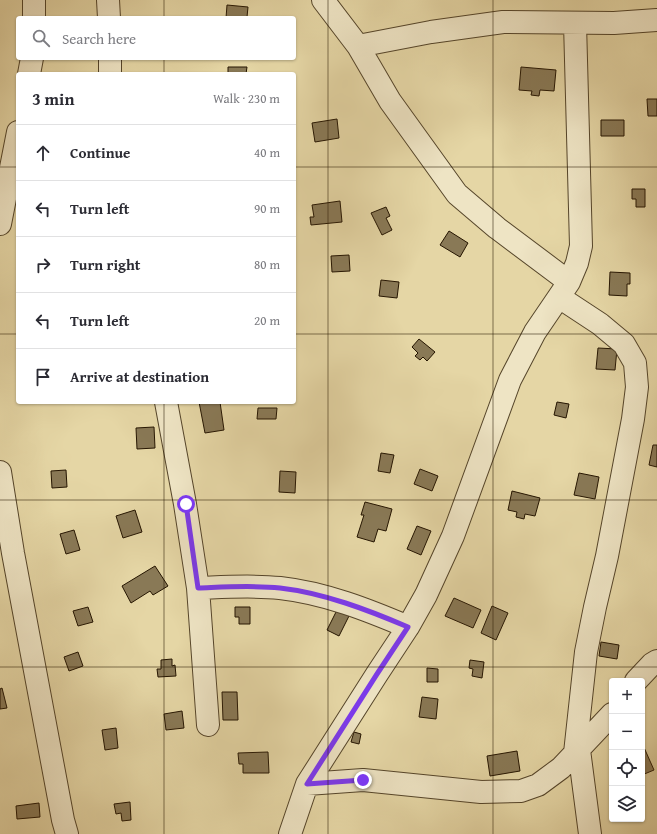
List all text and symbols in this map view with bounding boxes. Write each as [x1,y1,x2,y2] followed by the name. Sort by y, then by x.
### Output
[16,16,296,60] search box
[30,27,52,49] icon: search
[62,28,136,49] text: Search here
[32,86,74,111] text: 3 min
[213,89,280,108] text: Walk · 230 m
[32,142,54,164] icon: ahead
[70,142,131,163] text: Continue
[254,143,280,162] text: 40 m
[32,198,54,220] icon: left
[70,198,129,219] text: Turn left
[254,199,280,218] text: 90 m
[32,254,54,276] icon: right
[70,254,141,275] text: Turn right
[254,255,280,274] text: 80 m
[32,310,54,332] icon: left
[70,310,129,331] text: Turn left
[254,311,280,330] text: 20 m
[32,366,54,388] icon: arrive
[70,366,209,387] text: Arrive at destination
[177,495,195,513] route start
[609,678,645,822] map controls
[609,678,645,714] button: +
[609,714,645,750] button: −
[609,750,645,786] button: locate
[354,771,372,789] route end
[609,786,645,822] button: layers

